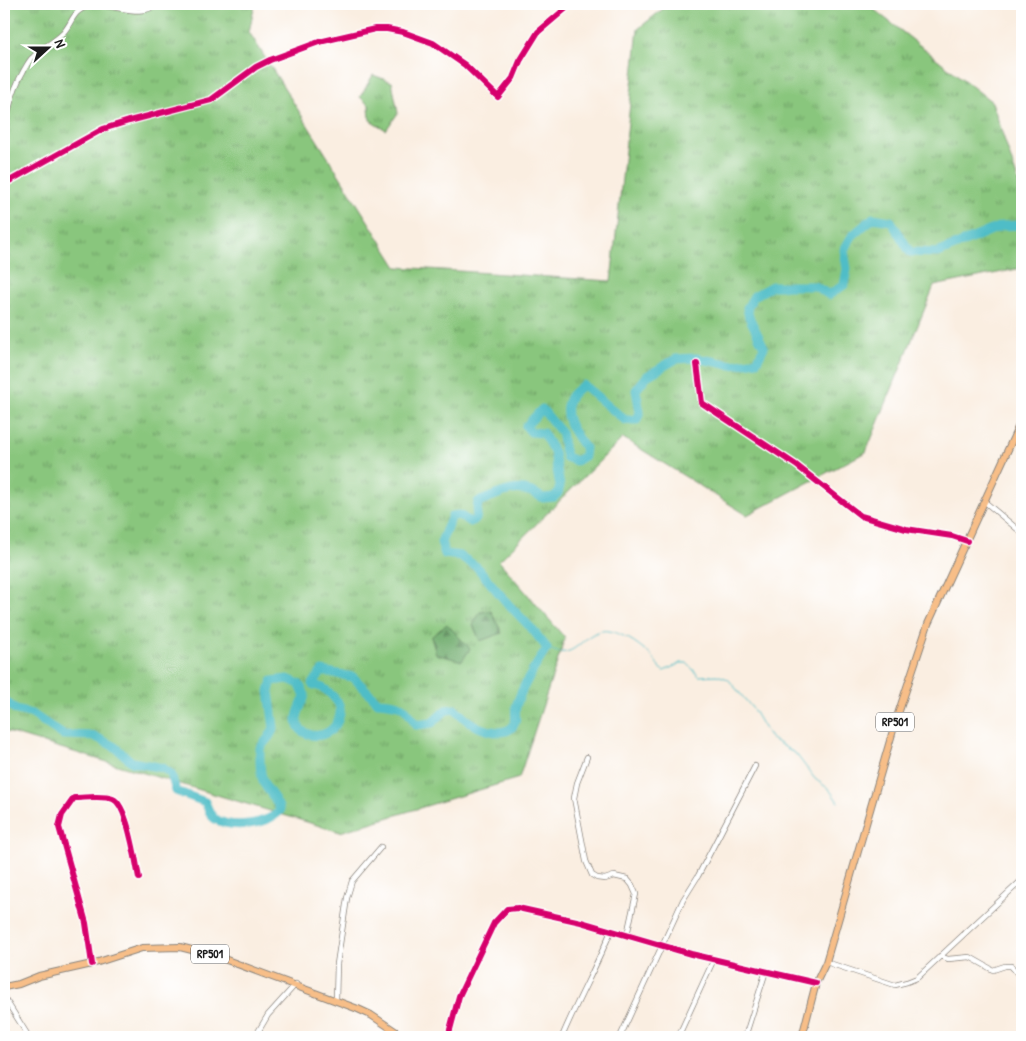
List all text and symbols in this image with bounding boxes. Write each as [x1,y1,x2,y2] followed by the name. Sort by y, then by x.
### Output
[22,22,72,72] north arrow
[50,36,71,51] text: N
[876,712,914,732] road number: RP501
[191,944,229,964] road number: RP501

